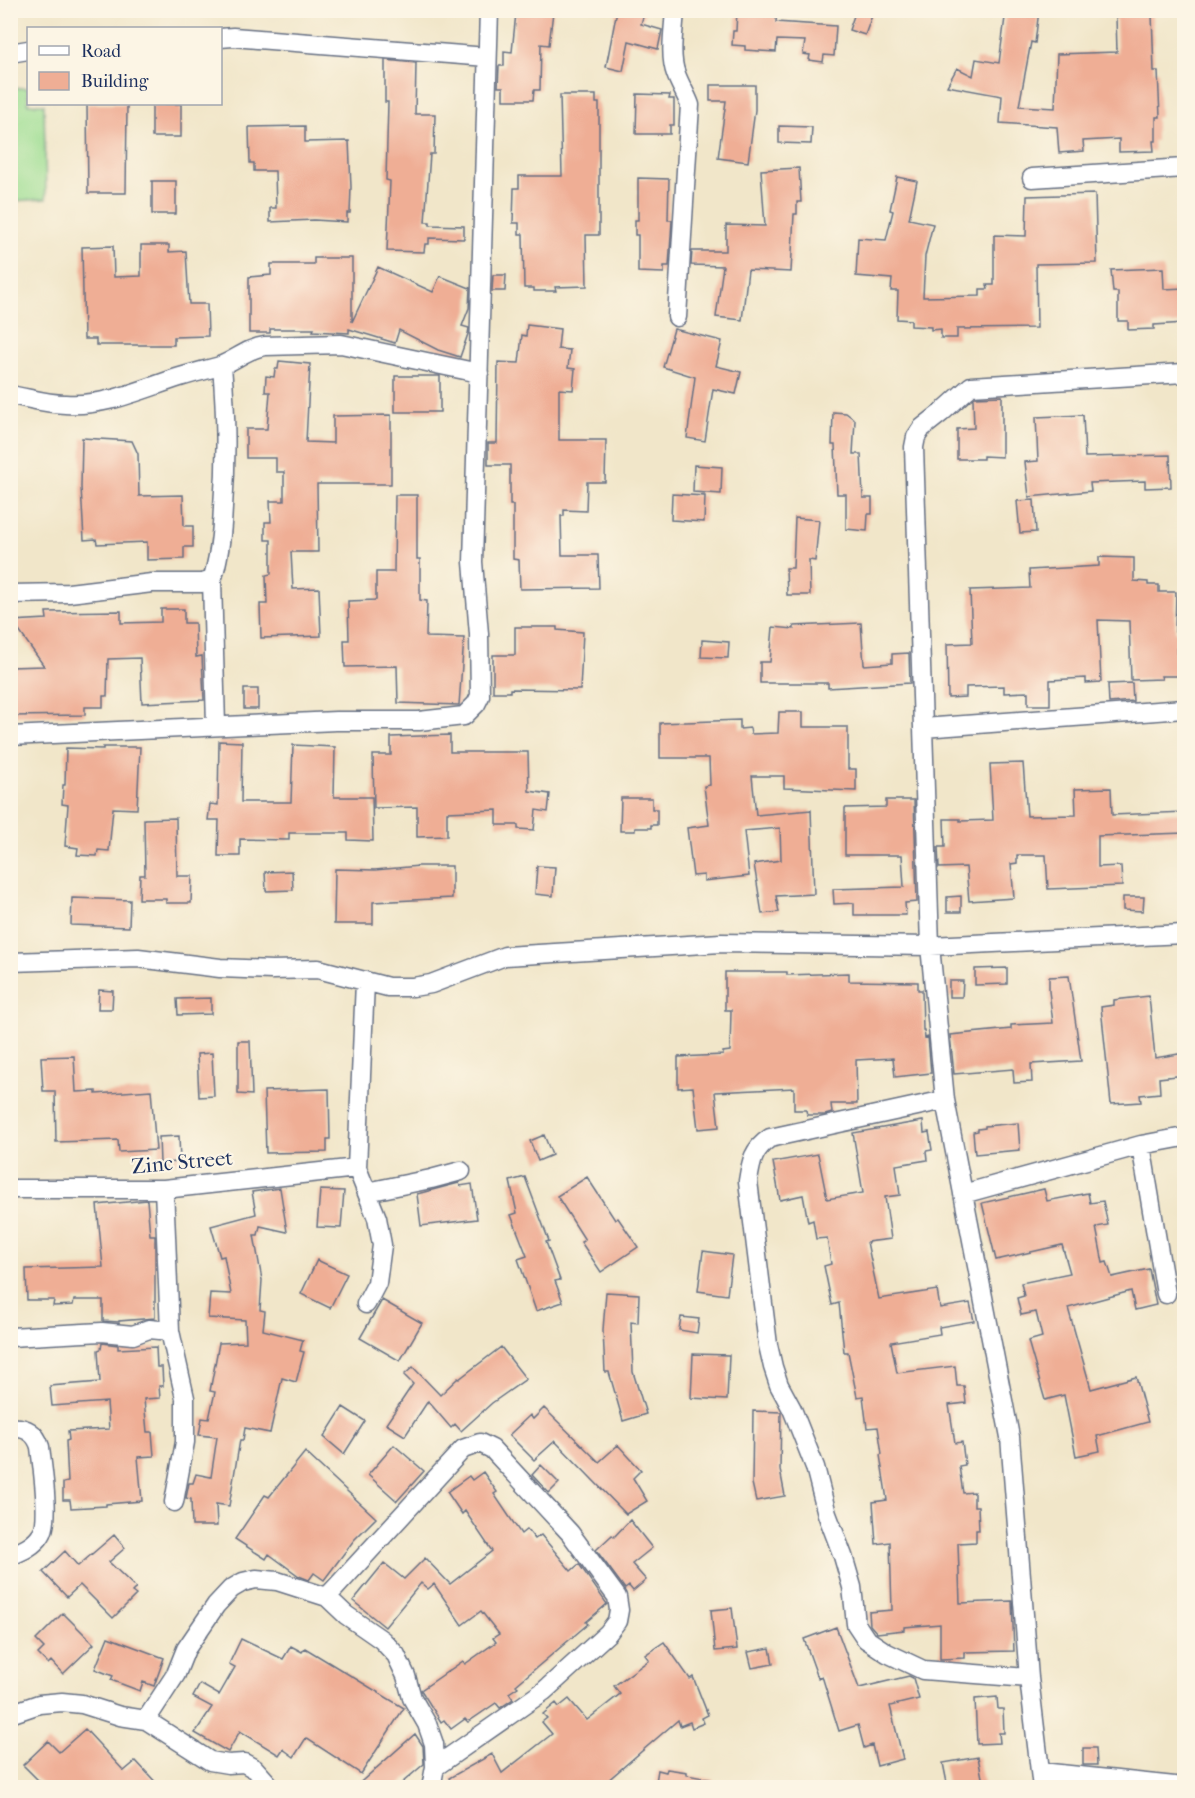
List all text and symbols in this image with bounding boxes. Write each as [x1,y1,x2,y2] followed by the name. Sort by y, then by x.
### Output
[27,27,222,105] legend
[81,41,121,62] text: Road
[81,71,149,92] text: Building
[130,1146,234,1178] street label: Zinc Street

